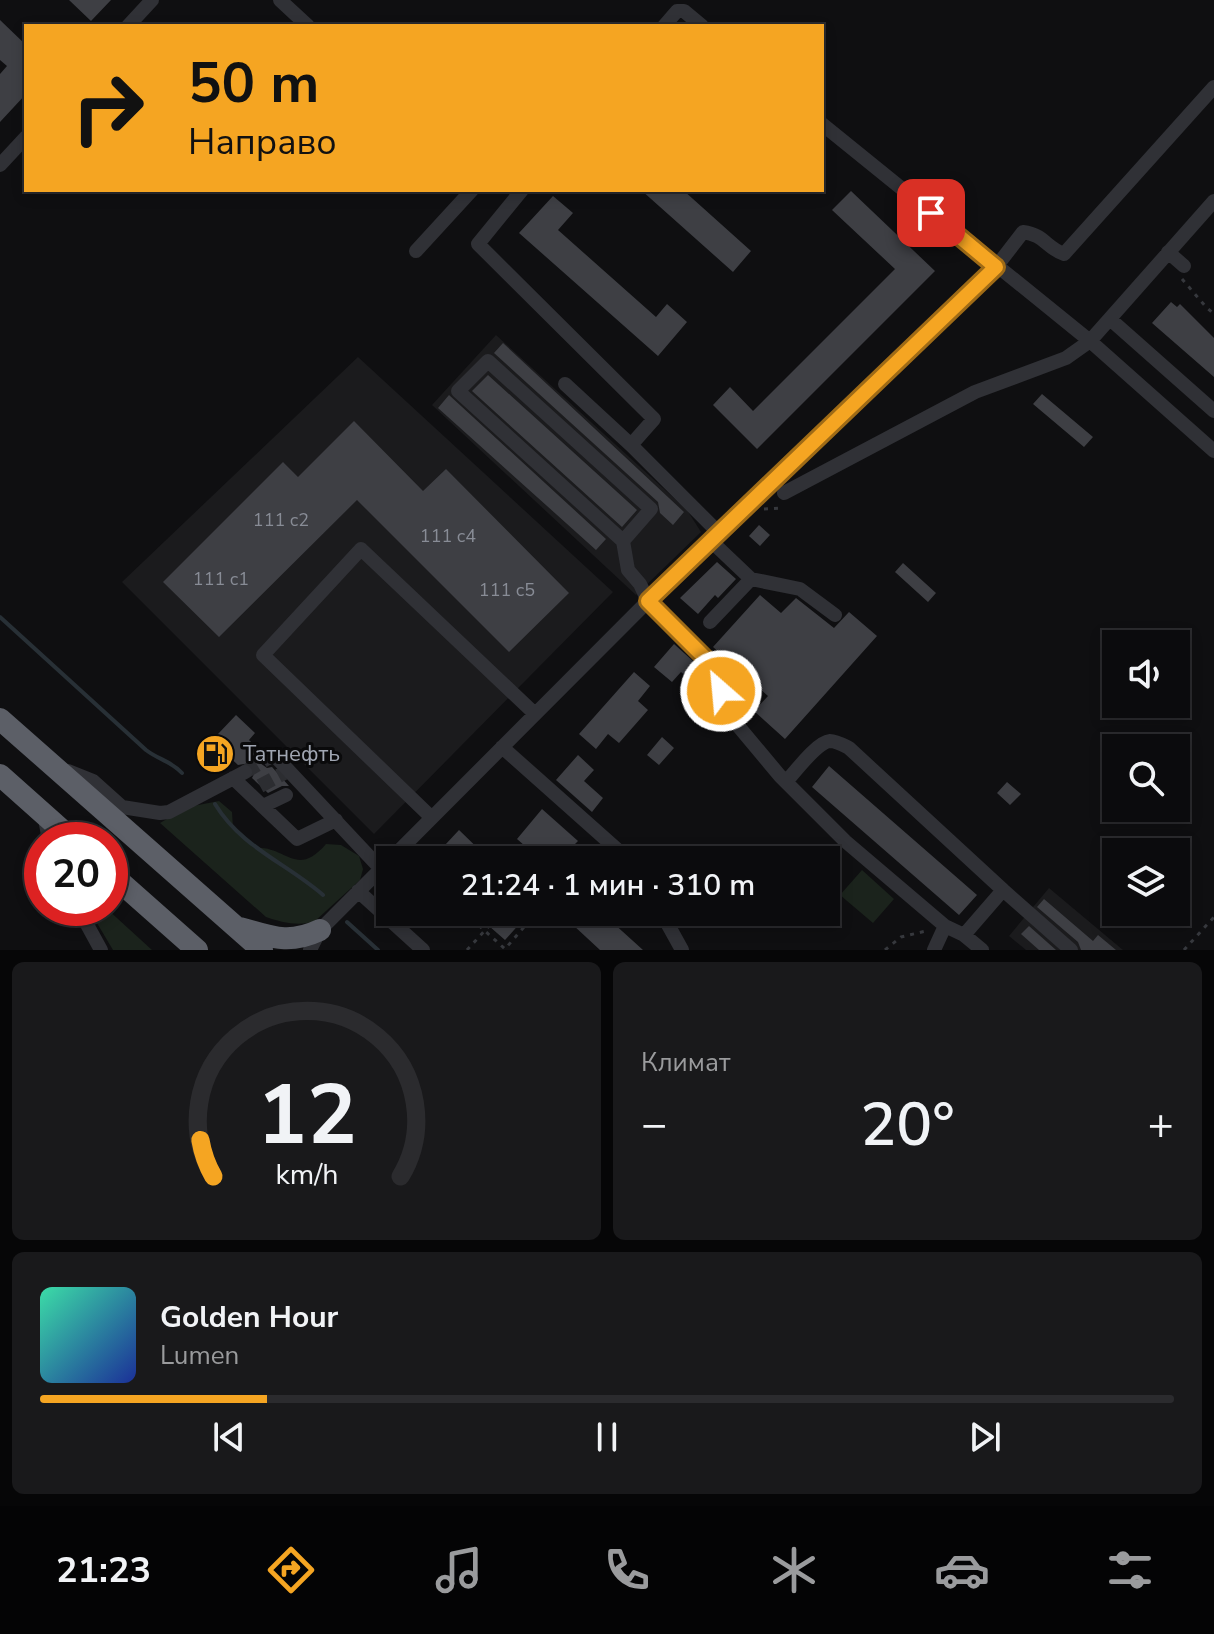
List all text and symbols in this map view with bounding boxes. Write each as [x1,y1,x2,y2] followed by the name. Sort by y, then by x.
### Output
[188,45,319,122] text: 50 m
[56,56,160,160] icon: right
[188,118,337,167] text: Направо
[897,179,965,247] pin
[909,191,953,235] icon: arrive
[253,508,309,532] house number: 111 с2
[420,524,476,548] house number: 111 с4
[193,567,249,591] house number: 111 с1
[479,578,535,602] house number: 111 с5
[1102,630,1190,926] map controls
[1102,630,1190,718] button: sound
[679,649,763,733] position arrow
[194,733,236,775] fuel station icon: Татнефть
[1102,734,1190,822] button: search
[243,739,340,769] place label: Татнефть
[24,822,128,926] speed limit sign: 20
[1102,838,1190,926] button: layers
[461,865,755,906] text: 21:24 · 1 мин · 310 m
[641,1045,730,1080] text: Климат
[257,1059,356,1172] text: 12
[860,1084,955,1166] text: 20°
[641,1095,667,1155] text: −
[1148,1095,1174,1155] text: +
[275,1155,338,1194] text: km/h
[160,1297,338,1338] text: Golden Hour
[160,1338,239,1373] text: Lumen
[207,1415,251,1459] icon: previous
[585,1415,629,1459] icon: pause
[963,1415,1007,1459] icon: next
[263,1542,319,1598] icon: directions
[431,1542,487,1598] icon: music
[599,1542,655,1598] icon: phone
[766,1542,822,1598] icon: climate
[934,1542,990,1598] icon: car
[1102,1542,1158,1598] icon: filters
[56,1546,151,1595] text: 21:23

